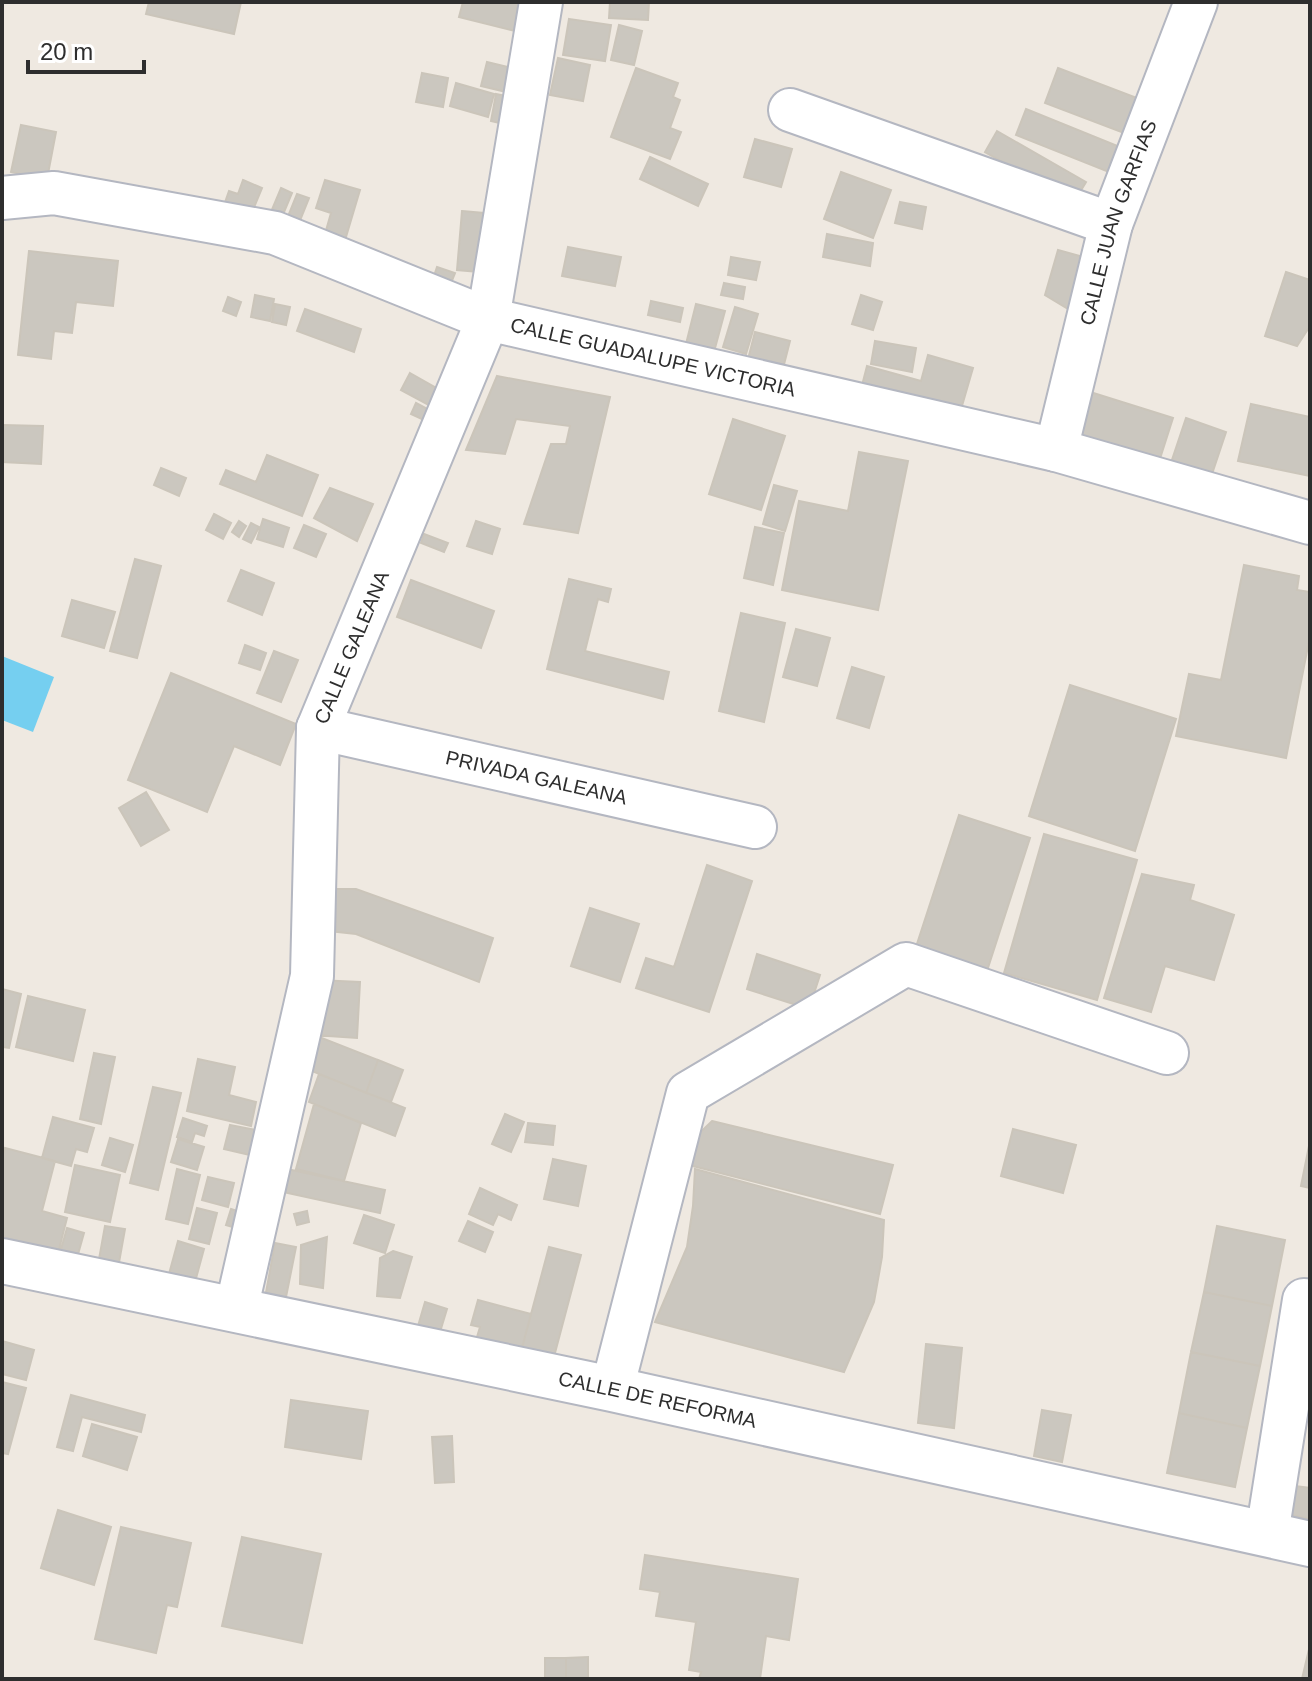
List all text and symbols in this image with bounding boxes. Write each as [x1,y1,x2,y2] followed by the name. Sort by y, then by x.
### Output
[28,24,144,74] scale bar
[40,38,93,65] text: 20 m
[1076,117,1161,328] street label: CALLE JUAN GARFIAS
[508,314,799,401] street label: CALLE GUADALUPE VICTORIA
[310,567,393,727] street label: CALLE GALEANA
[444,746,630,809] street label: PRIVADA GALEANA
[556,1367,759,1432] street label: CALLE DE REFORMA

